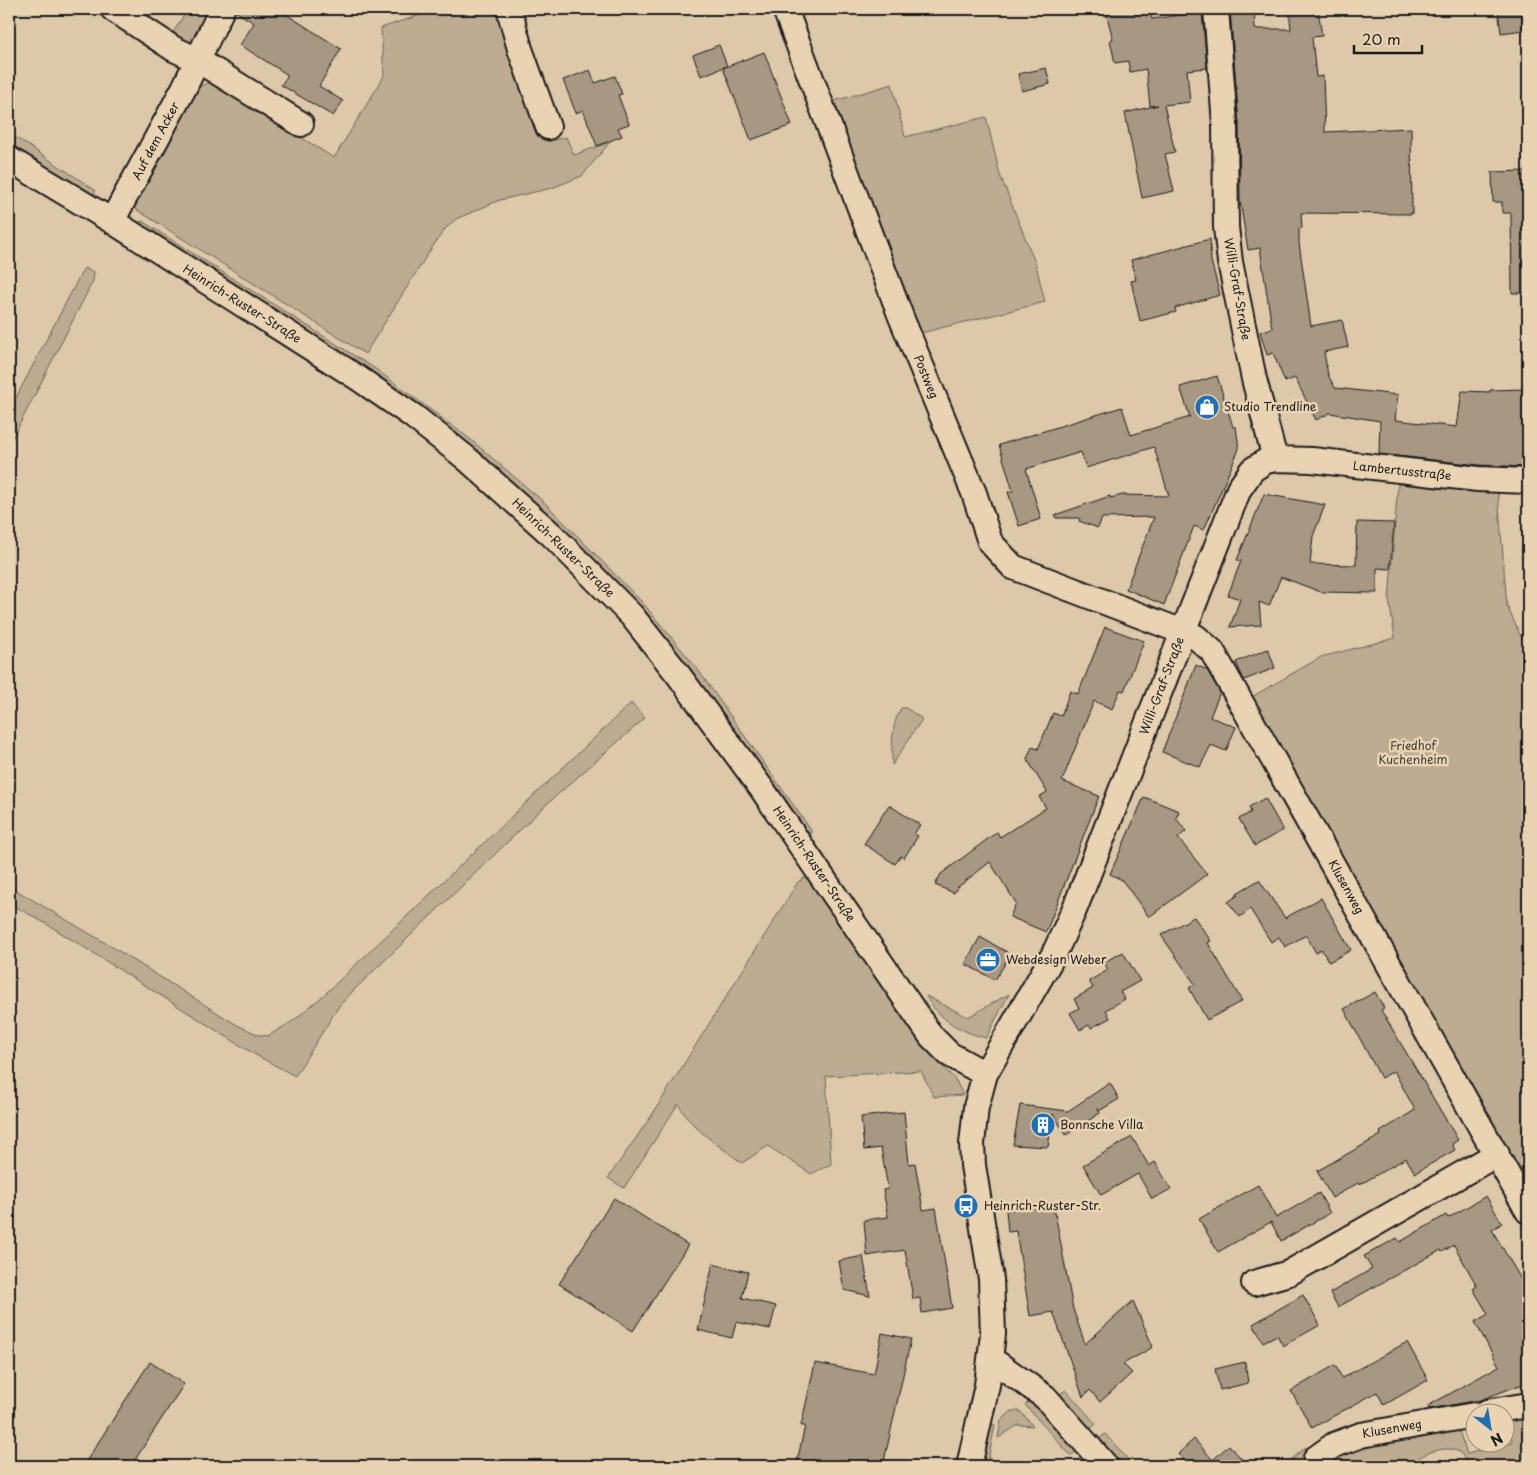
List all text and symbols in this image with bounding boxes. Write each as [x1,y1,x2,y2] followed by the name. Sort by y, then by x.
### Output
[1354,22,1422,54] scale bar
[1362,27,1401,50] text: 20 m
[127,98,183,183] street label: Auf dem Acker
[1220,236,1256,341] street label: Willi-Graf-Straße
[180,259,305,347] street label: Heinrich-Ruster-Straße
[910,352,944,401] street label: Postweg
[1194,394,1220,420] shop icon: Studio Trendline
[1224,397,1317,415] place label: Studio Trendline
[1352,456,1452,484] street label: Lambertusstraße
[508,493,619,601] street label: Heinrich-Ruster-Straße
[1134,634,1188,737] street label: Willi-Graf-Straße
[1379,736,1448,768] park label: Friedhof Kuchenheim
[769,802,860,925] street label: Heinrich-Ruster-Straße
[1324,856,1369,917] street label: Klusenweg
[975,947,1001,973] office icon: Webdesign Weber
[1006,950,1107,968] place label: Webdesign Weber
[1030,1112,1056,1138] building icon: Bonnsche Villa
[1060,1115,1144,1133] place label: Bonnsche Villa
[953,1193,979,1219] bus stop icon: Heinrich-Ruster-Str.
[984,1196,1101,1214] place label: Heinrich-Ruster-Str.
[1464,1402,1514,1452] north arrow
[1361,1414,1423,1442] street label: Klusenweg
[1487,1428,1507,1451] text: N

